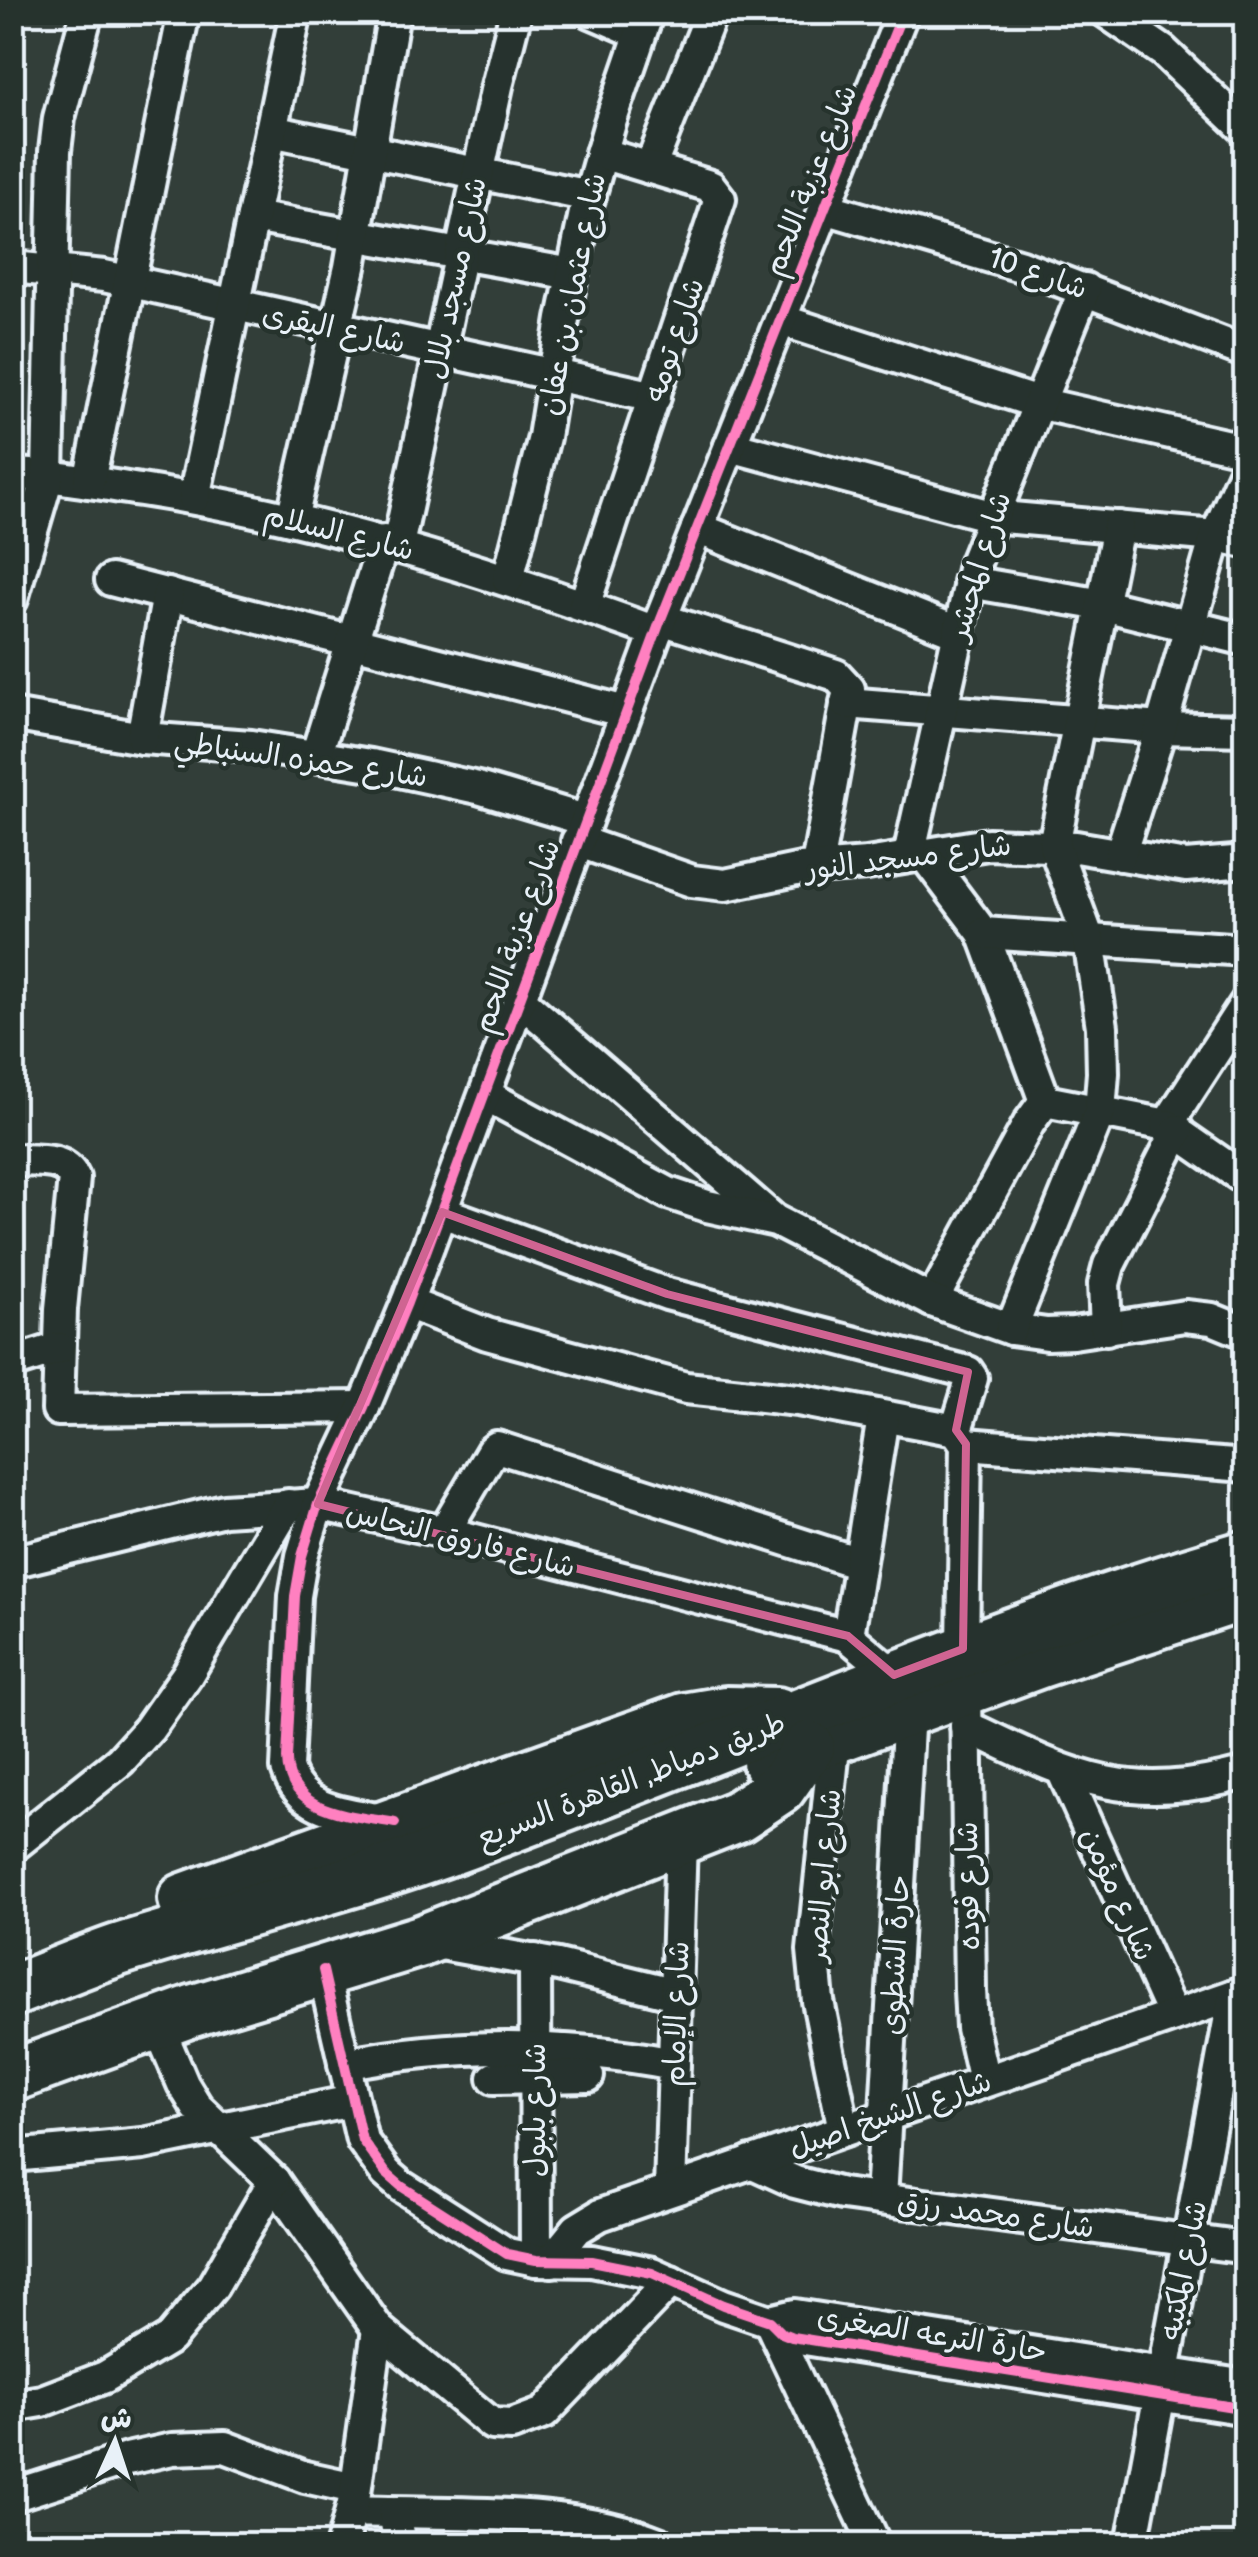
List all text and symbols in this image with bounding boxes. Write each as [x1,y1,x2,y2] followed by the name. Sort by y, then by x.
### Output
[756,79,868,282] street label: شارع عزبة اللحم
[532,170,616,419] street label: شارع عثمان بن عفان
[417,174,497,383] street label: شارع مسجد بلال
[983,240,1092,310] street label: شارع 10
[637,274,715,408] street label: شارع تومه
[258,296,409,364] street label: شارع البقرى
[939,488,1022,648] street label: شارع المحشر
[259,497,418,572] street label: شارع السلام
[171,724,430,803] street label: شارع حمزه السنباطي
[800,827,1014,891] street label: شارع مسجد النور
[465,835,571,1039] street label: شارع عزبة اللحم
[342,1494,579,1588] street label: شارع فاروق النحاس
[472,1705,792,1859] street label: طريق دمياط, القاهرة السريع
[798,1787,851,1966] street label: شارع ابو النصر
[950,1821,990,1951] street label: شارع فوده
[1070,1822,1162,1967] street label: شارع مؤمن
[874,1874,918,2036] street label: حارة الشطوى
[656,1940,701,2088] street label: شارع الإمام
[518,2043,556,2177] street label: شارع بلبول
[784,2063,997,2168] street label: شارع الشيخ اصيل
[895,2183,1096,2249] street label: شارع محمد رزق
[1153,2197,1217,2344] street label: شارع المكتبه
[814,2299,1049,2371] street label: حارة الترعه الصغرى
[65,2392,165,2492] north arrow
[100,2401,132,2436] text: ش

